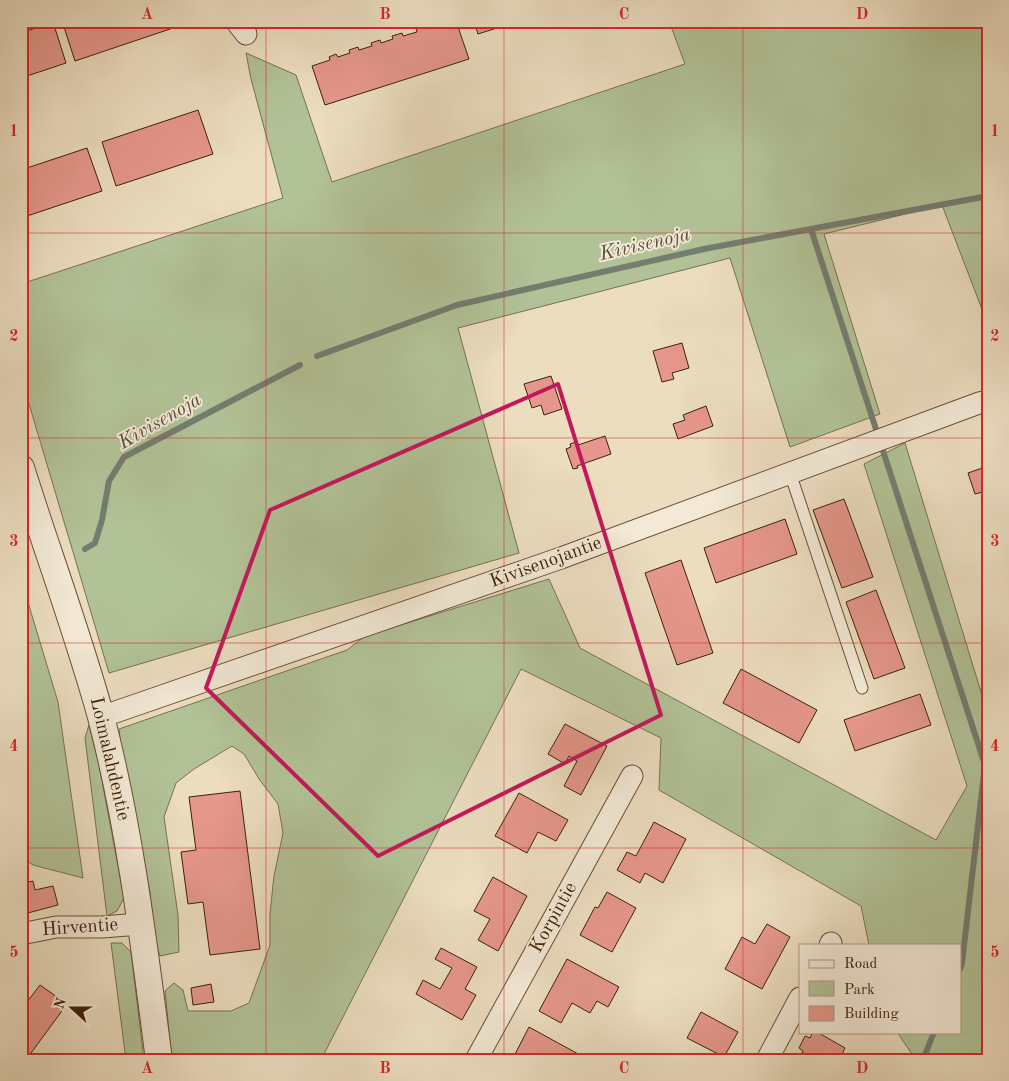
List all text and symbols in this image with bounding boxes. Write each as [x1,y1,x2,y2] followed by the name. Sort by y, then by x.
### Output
[141,7,153,23] text: A
[379,7,391,23] text: B
[619,7,629,23] text: C
[856,7,868,23] text: D
[9,124,19,140] text: 1
[990,124,1000,140] text: 1
[597,225,693,265] water label: Kivisenoja
[9,329,19,345] text: 2
[990,329,1000,345] text: 2
[114,390,205,454] water label: Kivisenoja
[9,534,19,550] text: 3
[487,534,605,592] street label: Kivisenojantie
[990,534,1000,550] text: 3
[86,695,132,823] street label: Loimalahdentie
[9,739,19,755] text: 4
[990,739,1000,755] text: 4
[527,880,581,956] street label: Korpintie
[41,916,119,940] street label: Hirventie
[799,944,962,1034] legend
[9,945,19,961] text: 5
[990,945,1000,961] text: 5
[844,957,878,972] text: Road
[844,983,875,998] text: Park
[48,984,98,1034] north arrow
[52,996,69,1011] text: N
[844,1007,899,1022] text: Building
[141,1061,153,1077] text: A
[379,1061,391,1077] text: B
[619,1061,629,1077] text: C
[856,1061,868,1077] text: D

